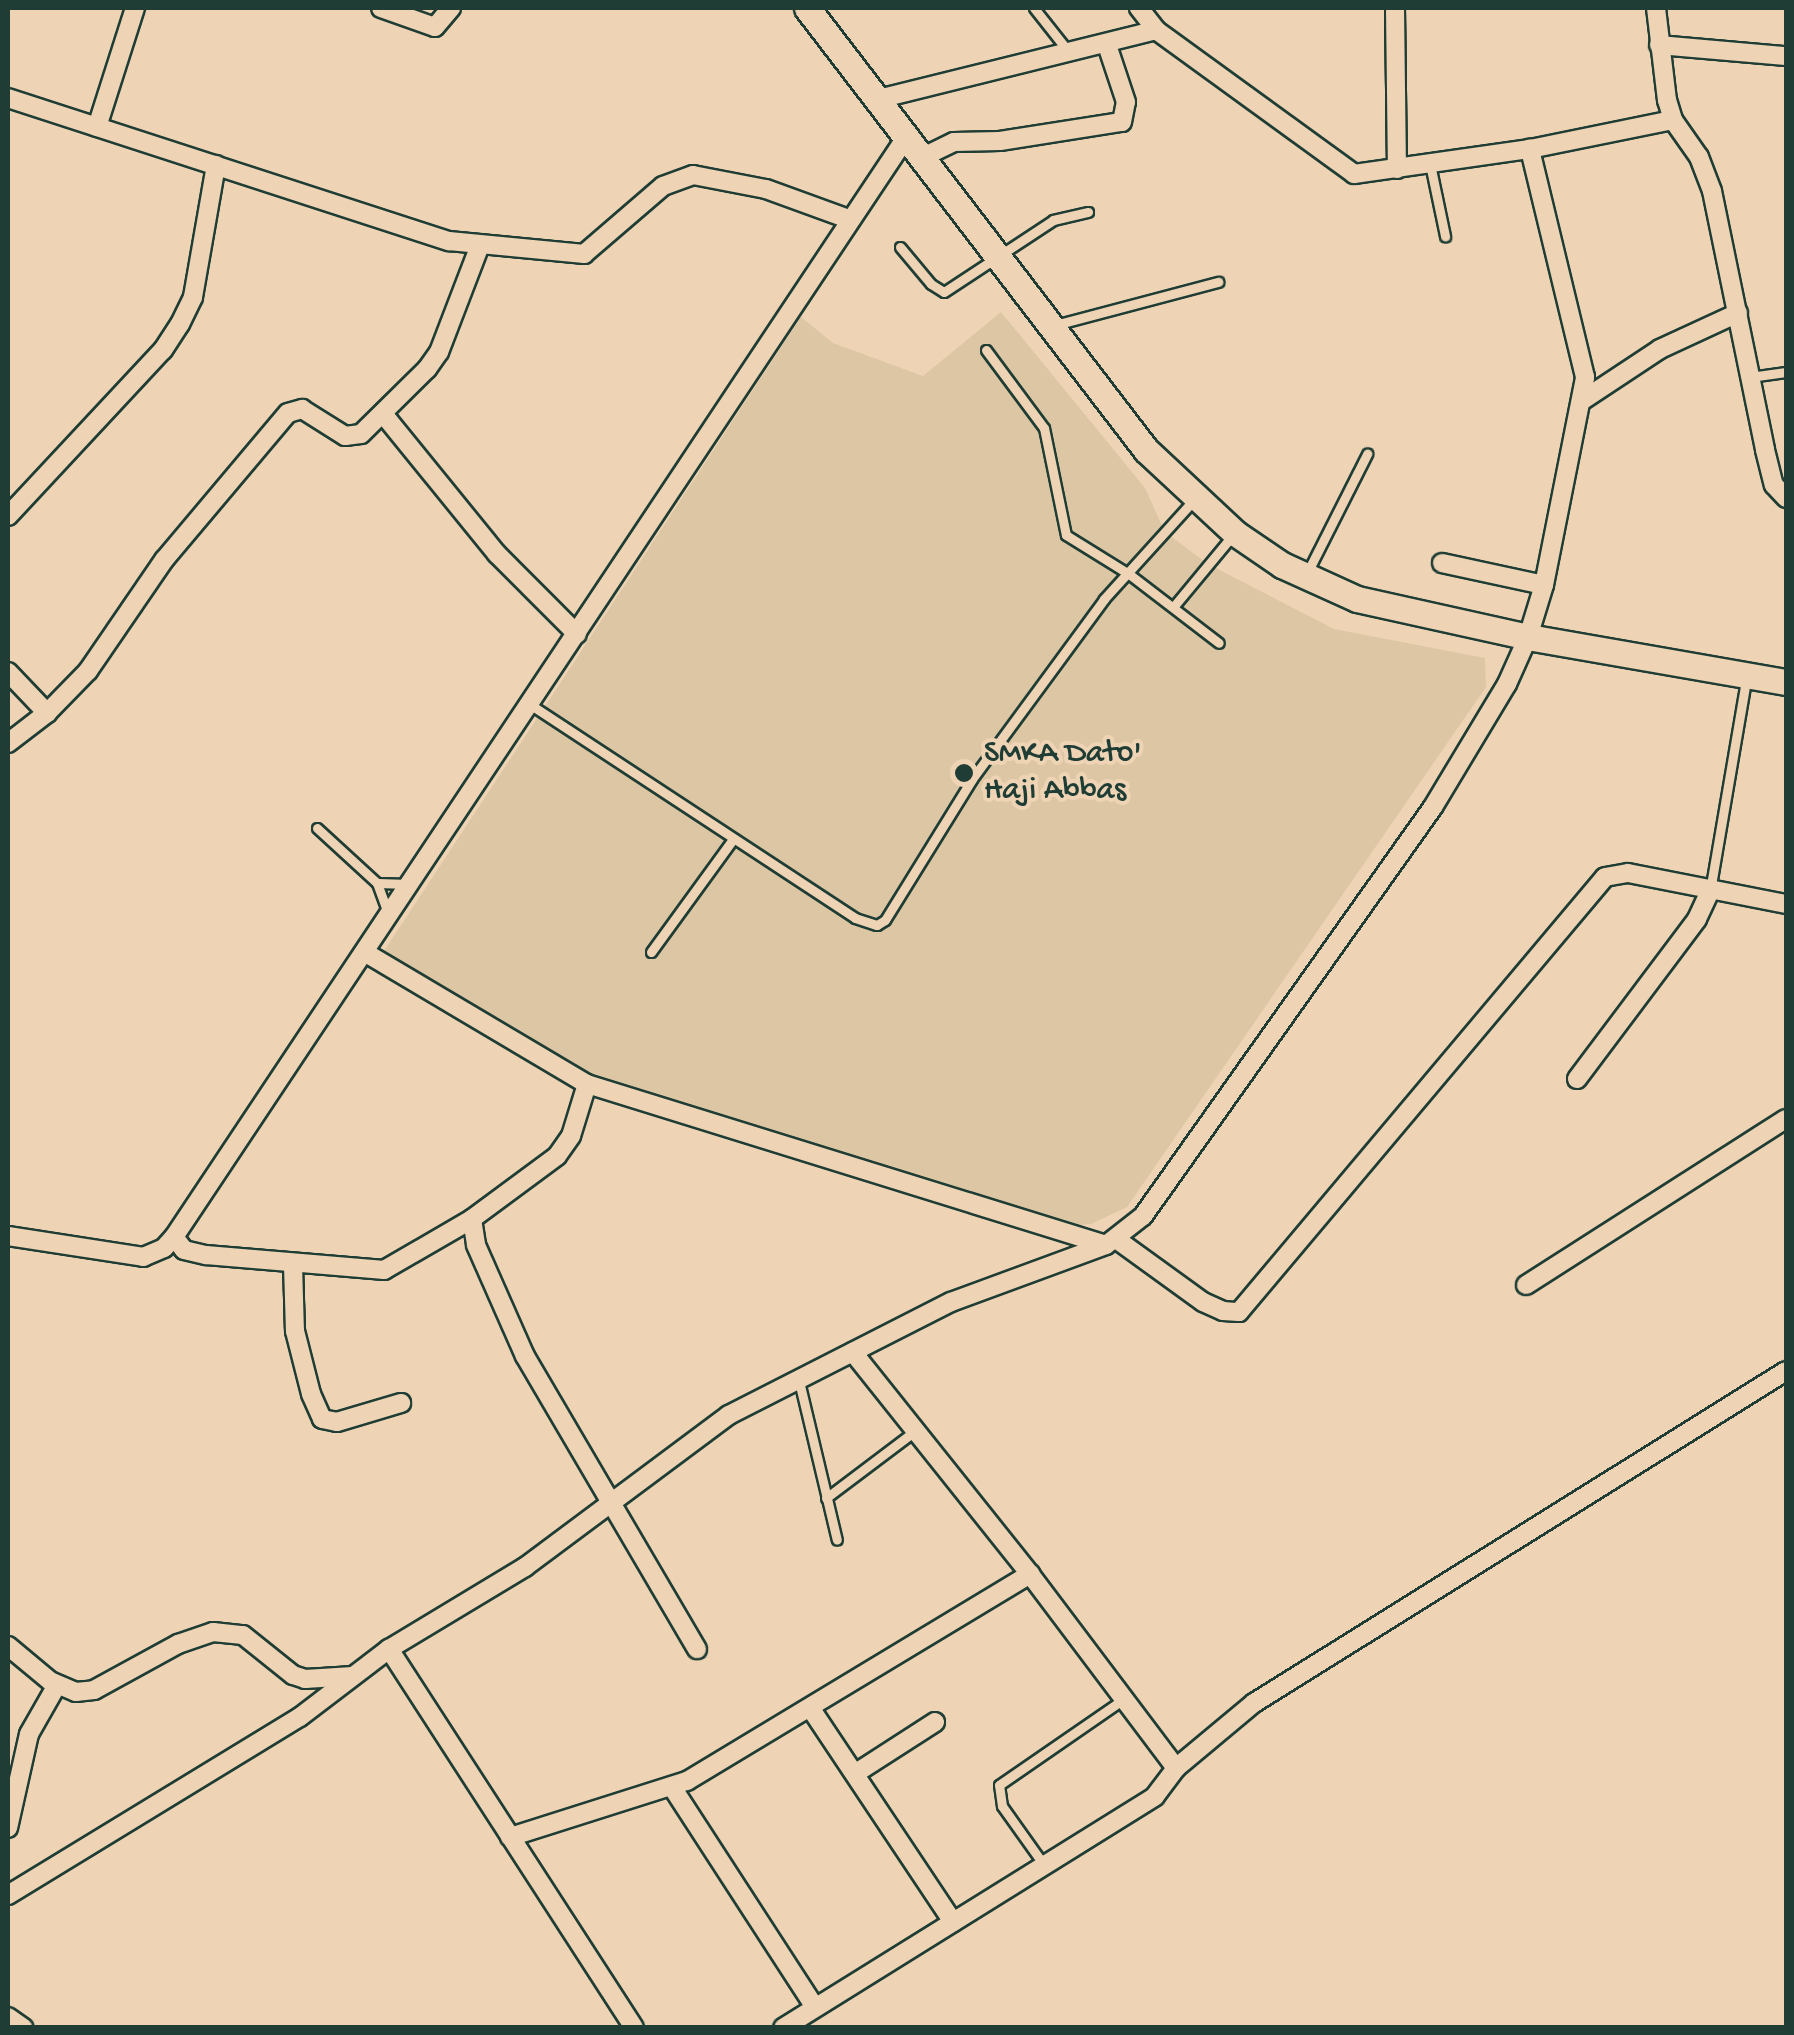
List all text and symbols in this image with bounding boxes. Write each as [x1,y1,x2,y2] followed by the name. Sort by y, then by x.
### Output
[984,736,1142,811] place label: SMKA Dato' Haji Abbas
[953,762,975,784] marker: SMKA Dato' Haji Abbas

